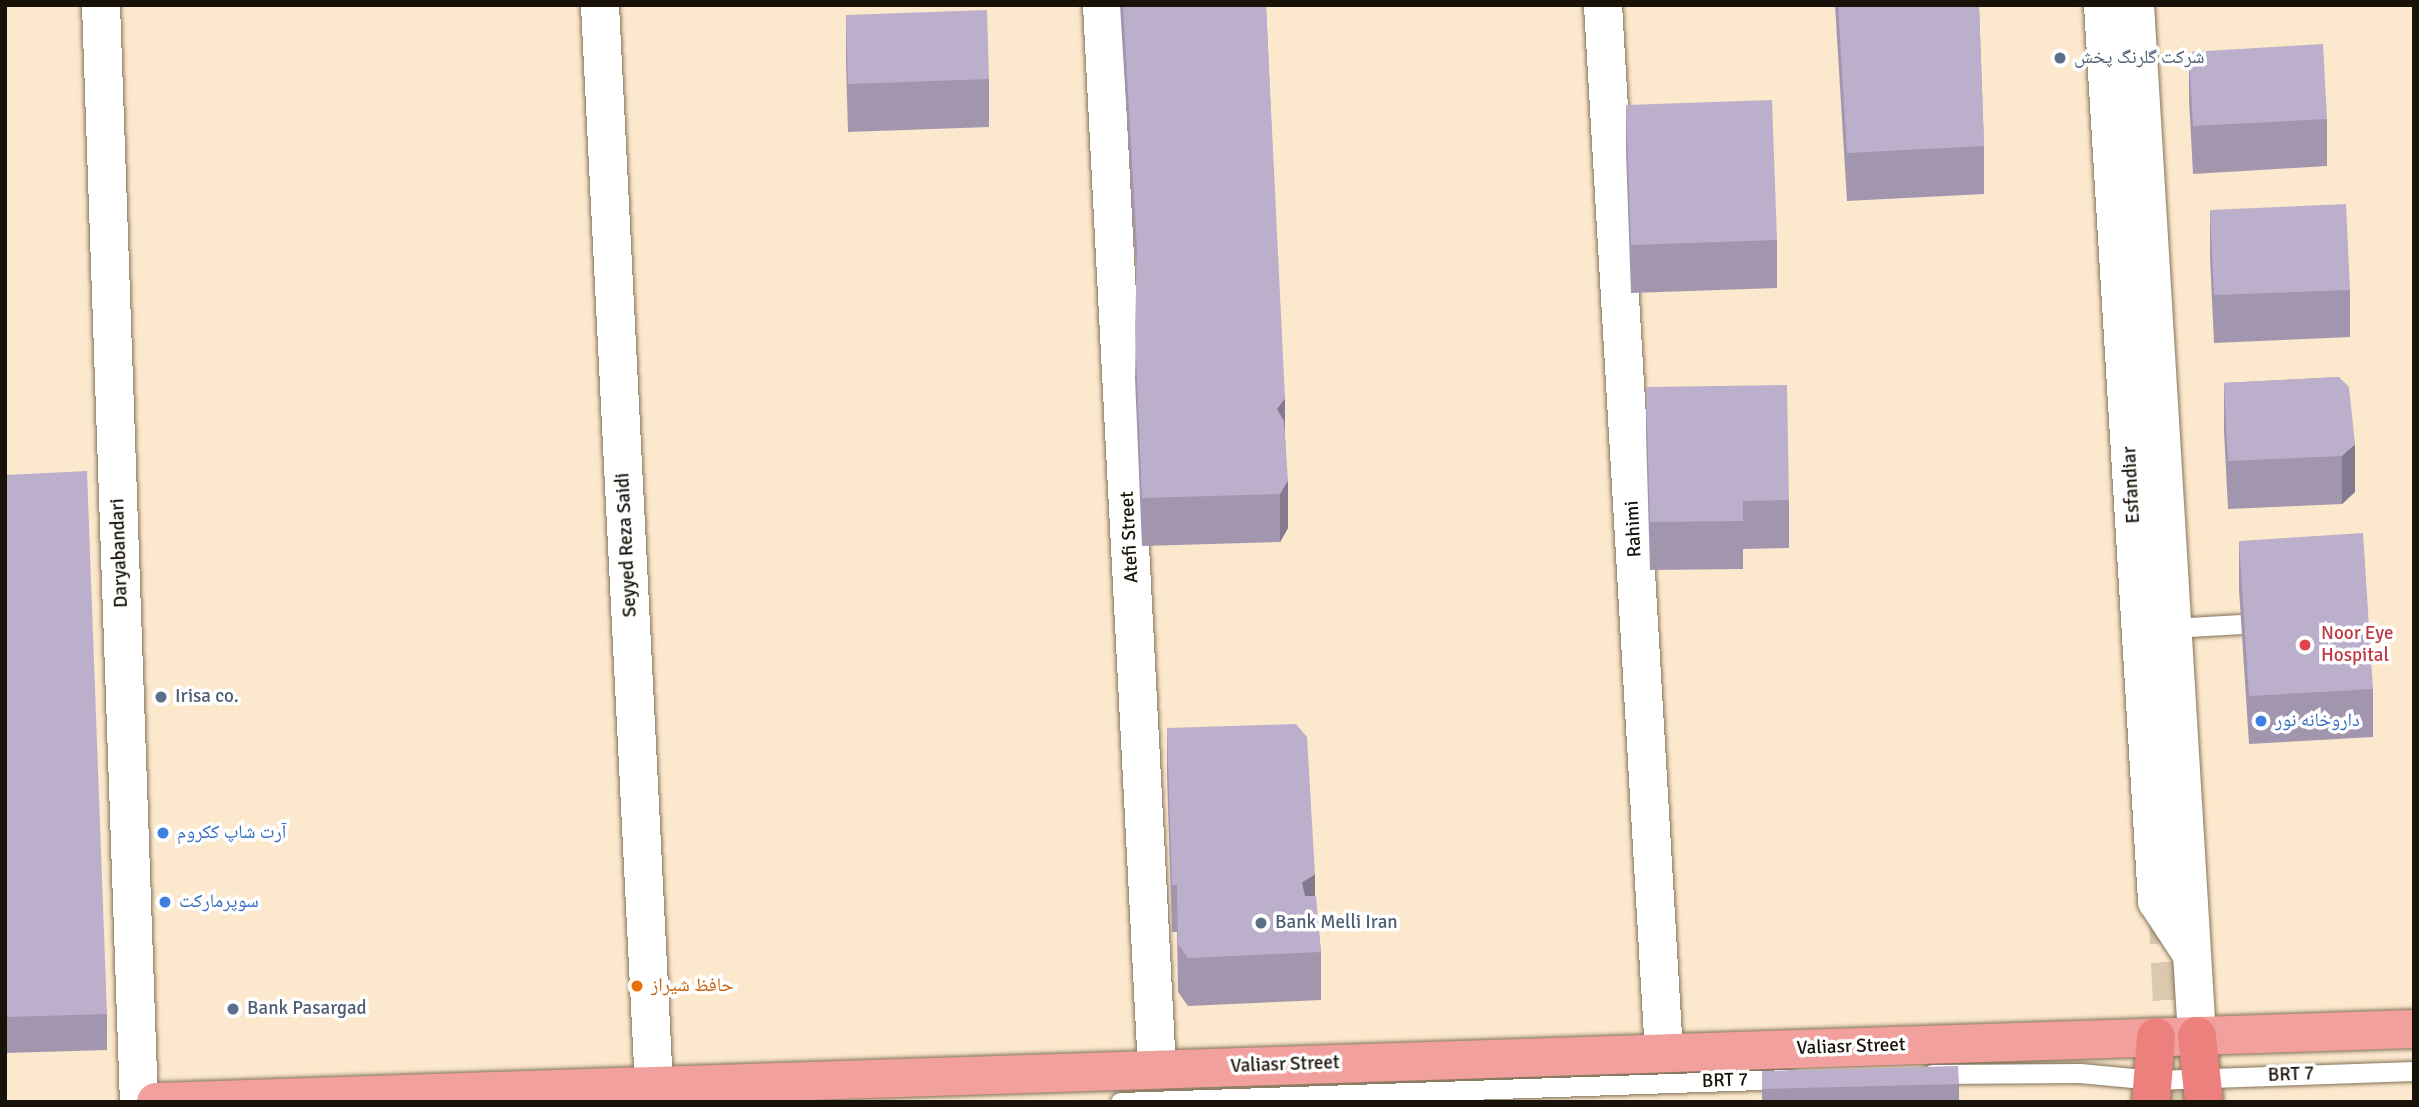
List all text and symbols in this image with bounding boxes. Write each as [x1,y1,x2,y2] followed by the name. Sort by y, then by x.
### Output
[2074,47,2205,69] place label: شرکت گلرنگ پخش
[2052,50,2068,66] marker: شرکت گلرنگ پخش
[2119,446,2145,524] street label: Esfandiar
[612,472,642,618] street label: Seyyed Reza Saidi
[1116,490,1144,584] street label: Atefi Street
[107,498,133,608] street label: Daryabandari
[1621,500,1647,558] street label: Rahimi
[2321,623,2393,667] place label: Noor Eye Hospital
[2295,635,2315,655] marker: Noor Eye Hospital
[175,686,239,708] place label: Irisa co.
[153,689,169,705] marker: Irisa co.
[2275,710,2360,732] place label: داروخانه نور
[2253,713,2269,729] marker: داروخانه نور
[177,822,286,844] place label: آرت شاپ ککروم
[155,825,171,841] marker: آرت شاپ ککروم
[179,891,259,913] place label: سوپرمارکت
[157,894,173,910] marker: سوپرمارکت
[1275,912,1398,934] place label: Bank Melli Iran
[1253,915,1269,931] marker: Bank Melli Iran
[651,975,734,997] place label: حافظ شیراز
[629,978,645,994] marker: حافظ شیراز
[247,998,367,1020] place label: Bank Pasargad
[225,1001,241,1017] marker: Bank Pasargad
[1796,1034,1906,1060] street label: Valiasr Street
[1230,1052,1340,1078] street label: Valiasr Street
[2267,1063,2315,1087] street label: BRT 7
[1701,1069,1749,1093] street label: BRT 7

